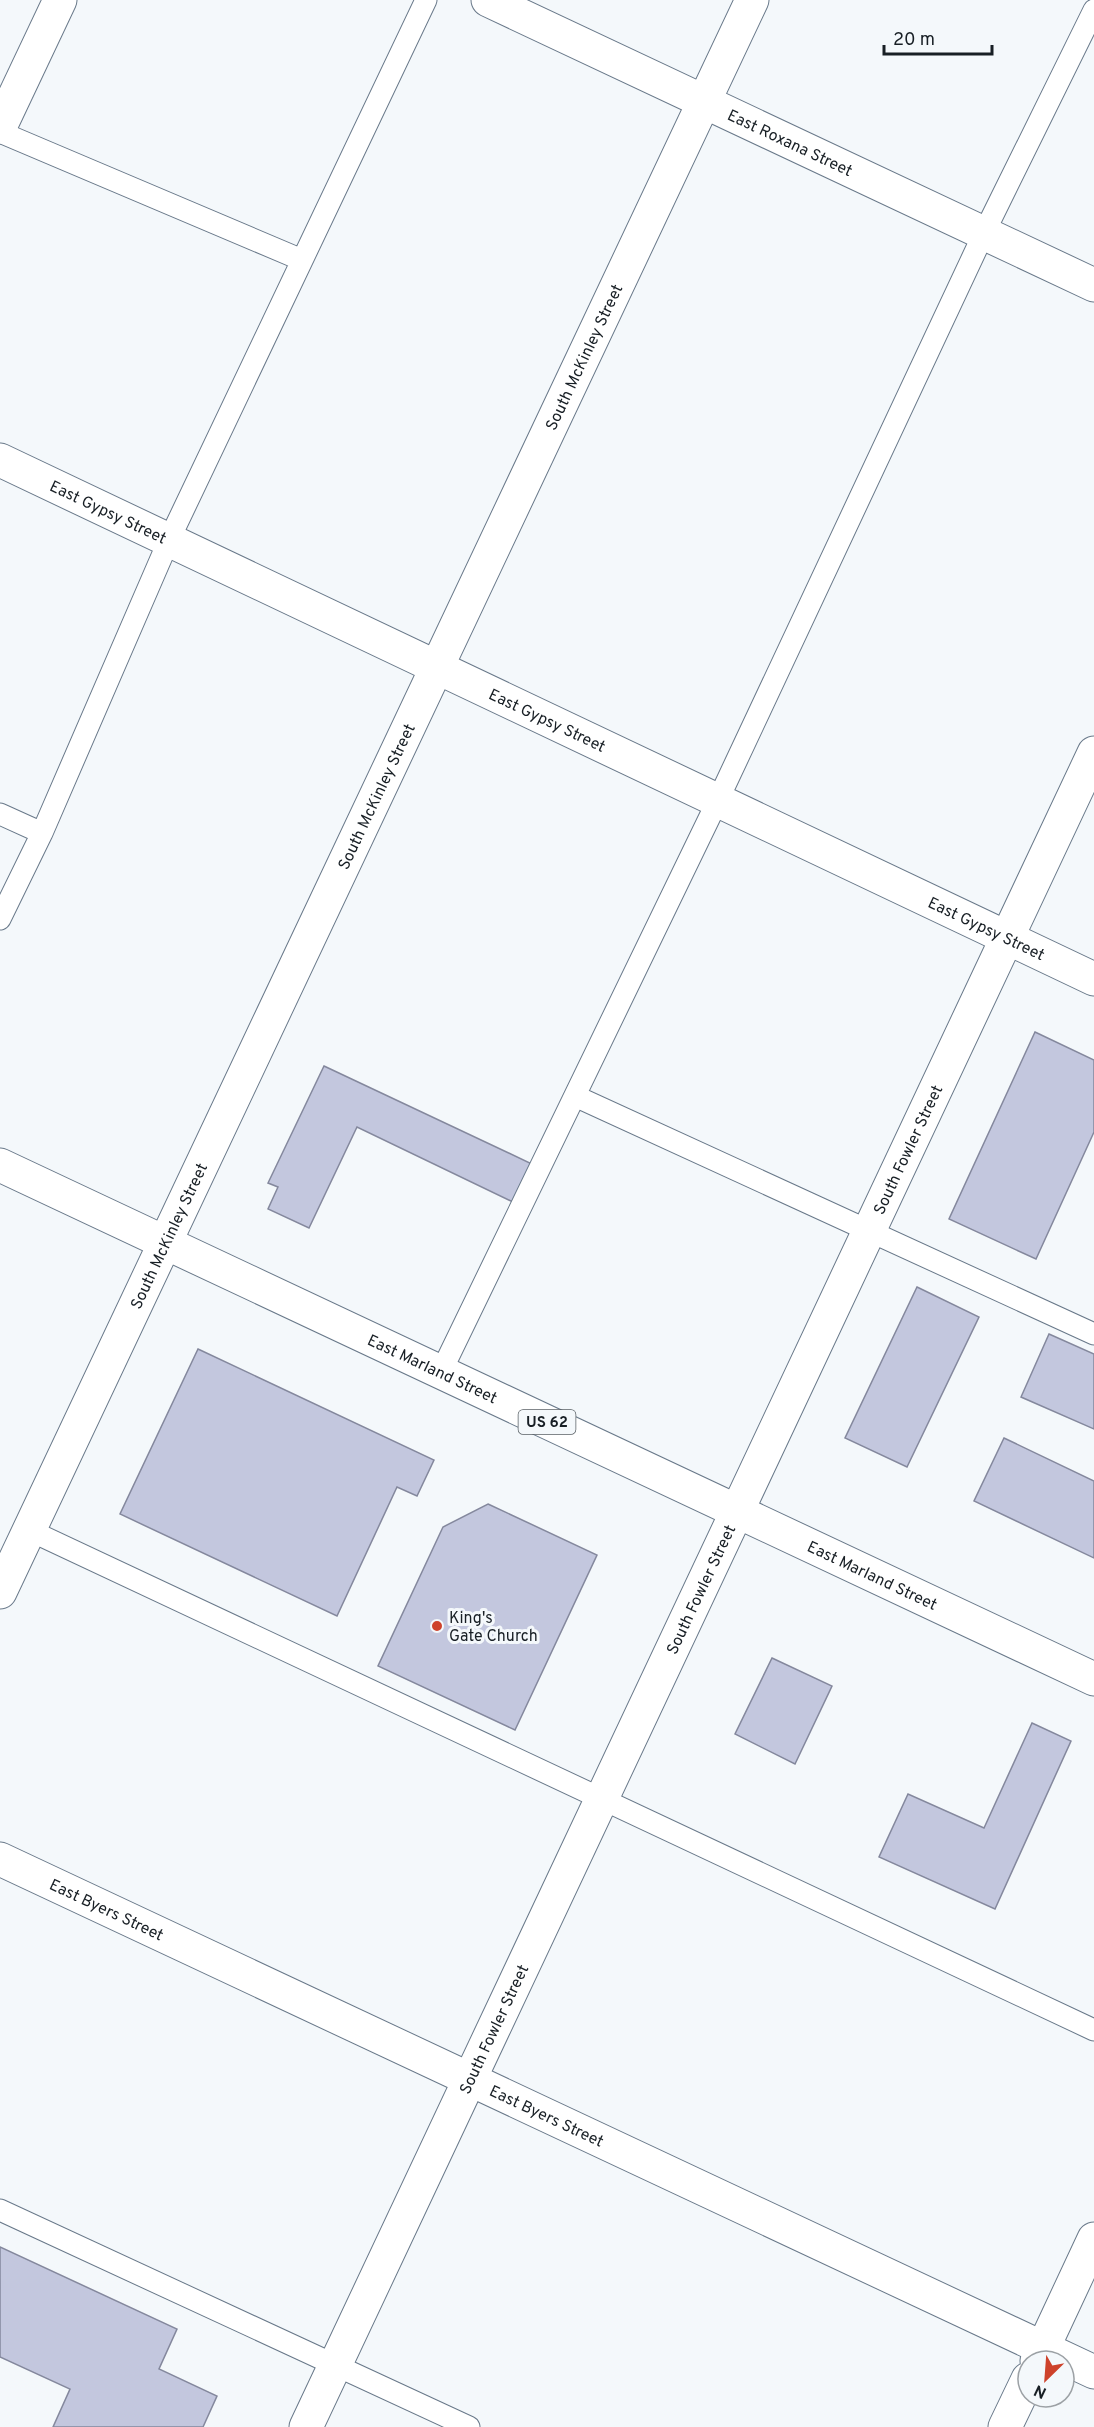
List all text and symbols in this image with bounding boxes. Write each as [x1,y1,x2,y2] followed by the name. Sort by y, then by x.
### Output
[884,18,992,56] scale bar
[893,29,935,52] text: 20 m
[724,106,855,182] street label: East Roxana Street
[542,281,628,434] street label: South McKinley Street
[46,477,169,549] street label: East Gypsy Street
[485,685,608,758] street label: East Gypsy Street
[335,721,421,873] street label: South McKinley Street
[924,894,1047,966] street label: East Gypsy Street
[870,1082,948,1218] street label: South Fowler Street
[127,1160,213,1313] street label: South McKinley Street
[364,1331,500,1409] street label: East Marland Street
[518,1410,576,1434] road number: US 62
[663,1522,741,1658] street label: South Fowler Street
[803,1538,940,1616] street label: East Marland Street
[449,1609,538,1647] place label: King's Gate Church
[430,1619,444,1633] marker: King's Gate Church
[46,1876,166,1946] street label: East Byers Street
[456,1962,534,2098] street label: South Fowler Street
[486,2082,606,2153] street label: East Byers Street
[1016,2349,1076,2409] north arrow
[1031,2379,1050,2402] text: N

